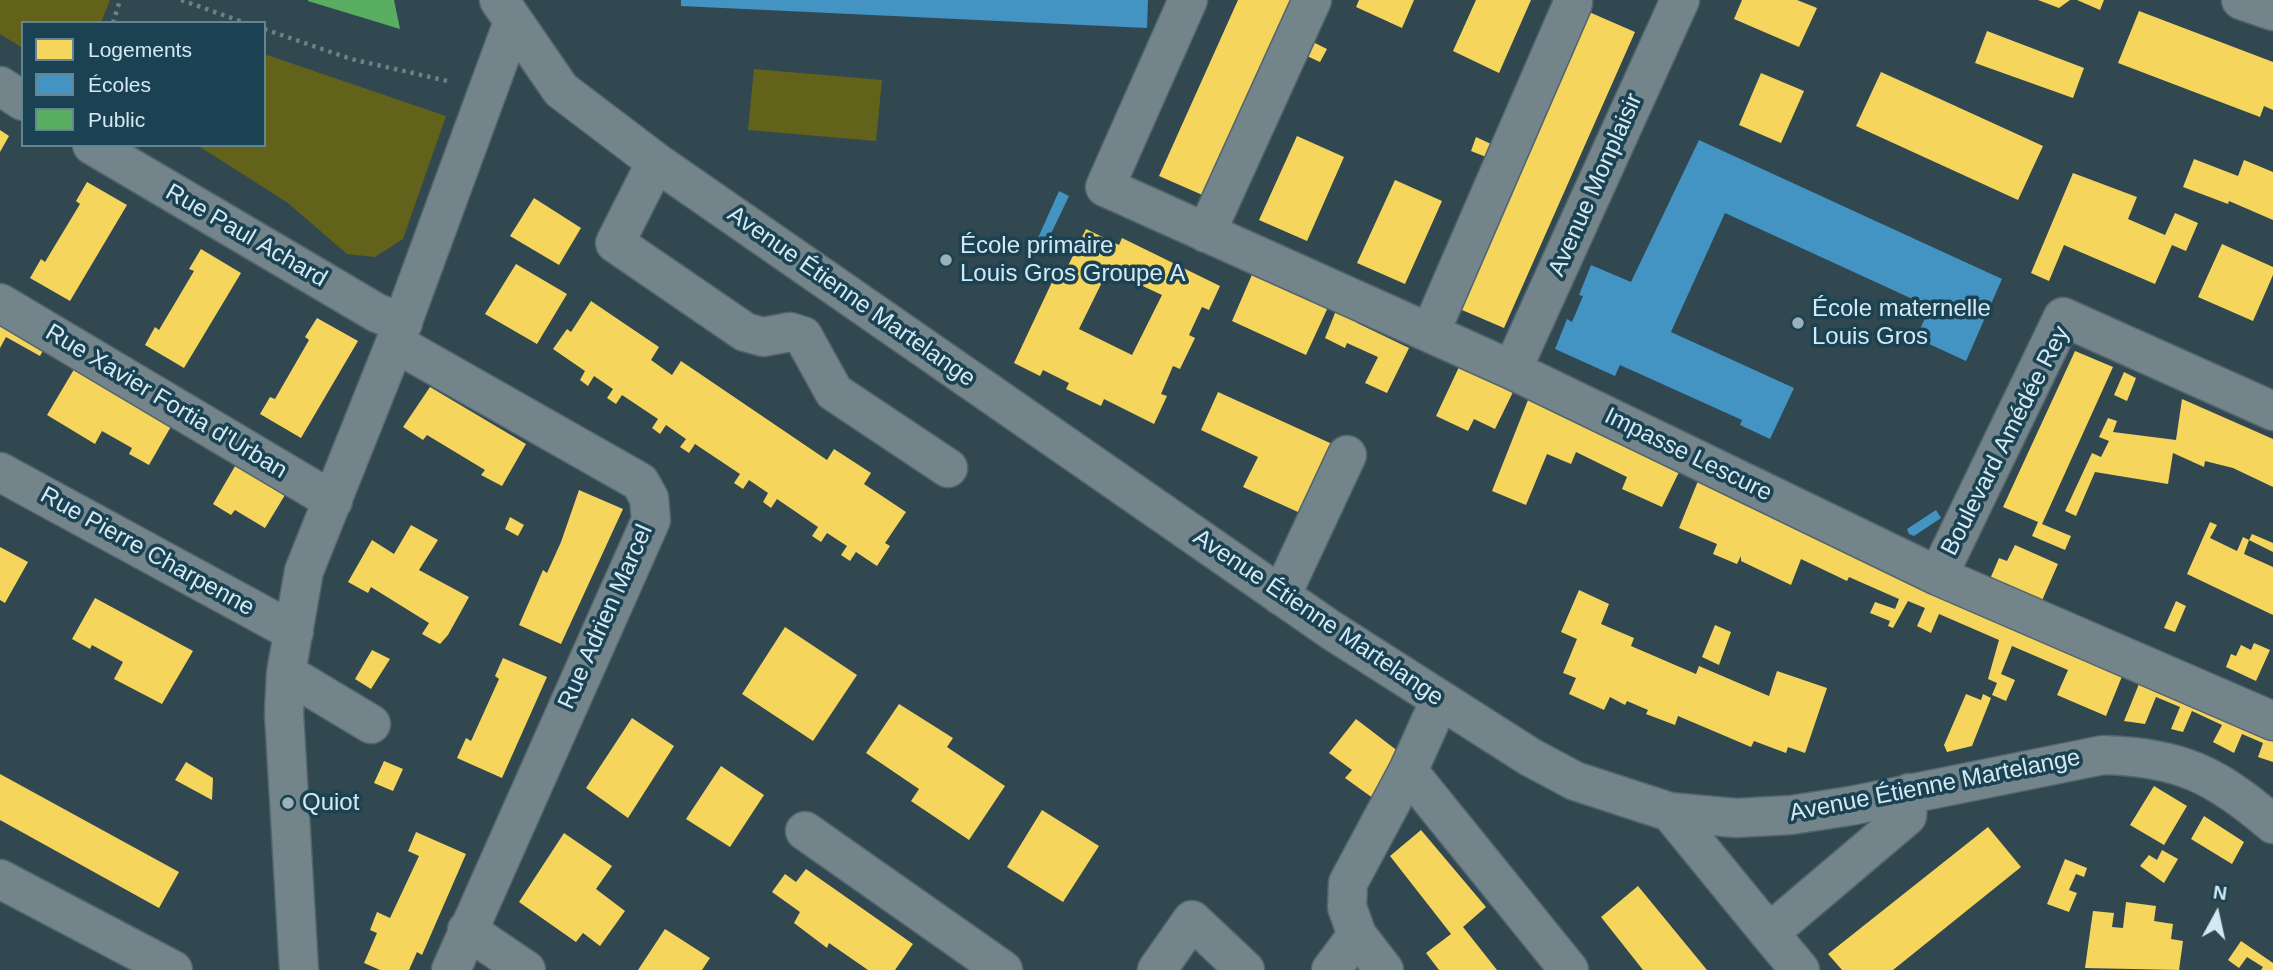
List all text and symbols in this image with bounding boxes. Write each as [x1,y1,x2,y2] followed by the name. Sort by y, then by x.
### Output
[21,21,266,147] legend
[88,38,192,61] text: Logements
[88,73,151,96] text: Écoles
[1543,89,1649,281] street label: Avenue Monplaisir
[88,108,145,131] text: Public
[160,178,332,294] street label: Rue Paul Achard
[722,200,980,394] street label: Avenue Étienne Martelange
[960,232,1185,288] place label: École primaire Louis Gros Groupe A
[938,252,954,268] marker: École primaire Louis Gros Groupe A
[1812,295,1991,351] place label: École maternelle Louis Gros
[1790,315,1806,331] marker: École maternelle Louis Gros
[40,318,292,486] street label: Rue Xavier Fortia d'Urban
[1936,322,2076,560] street label: Boulevard Amédée Rey
[1600,402,1776,508] street label: Impasse Lescure
[35,481,259,623] street label: Rue Pierre Charpenne
[552,520,660,714] street label: Rue Adrien Marcel
[1187,523,1449,713] street label: Avenue Étienne Martelange
[1787,744,2083,828] street label: Avenue Étienne Martelange
[302,789,359,817] place label: Quiot
[280,795,296,811] marker: Quiot
[2182,879,2252,949] north arrow
[2212,881,2228,904] text: N

